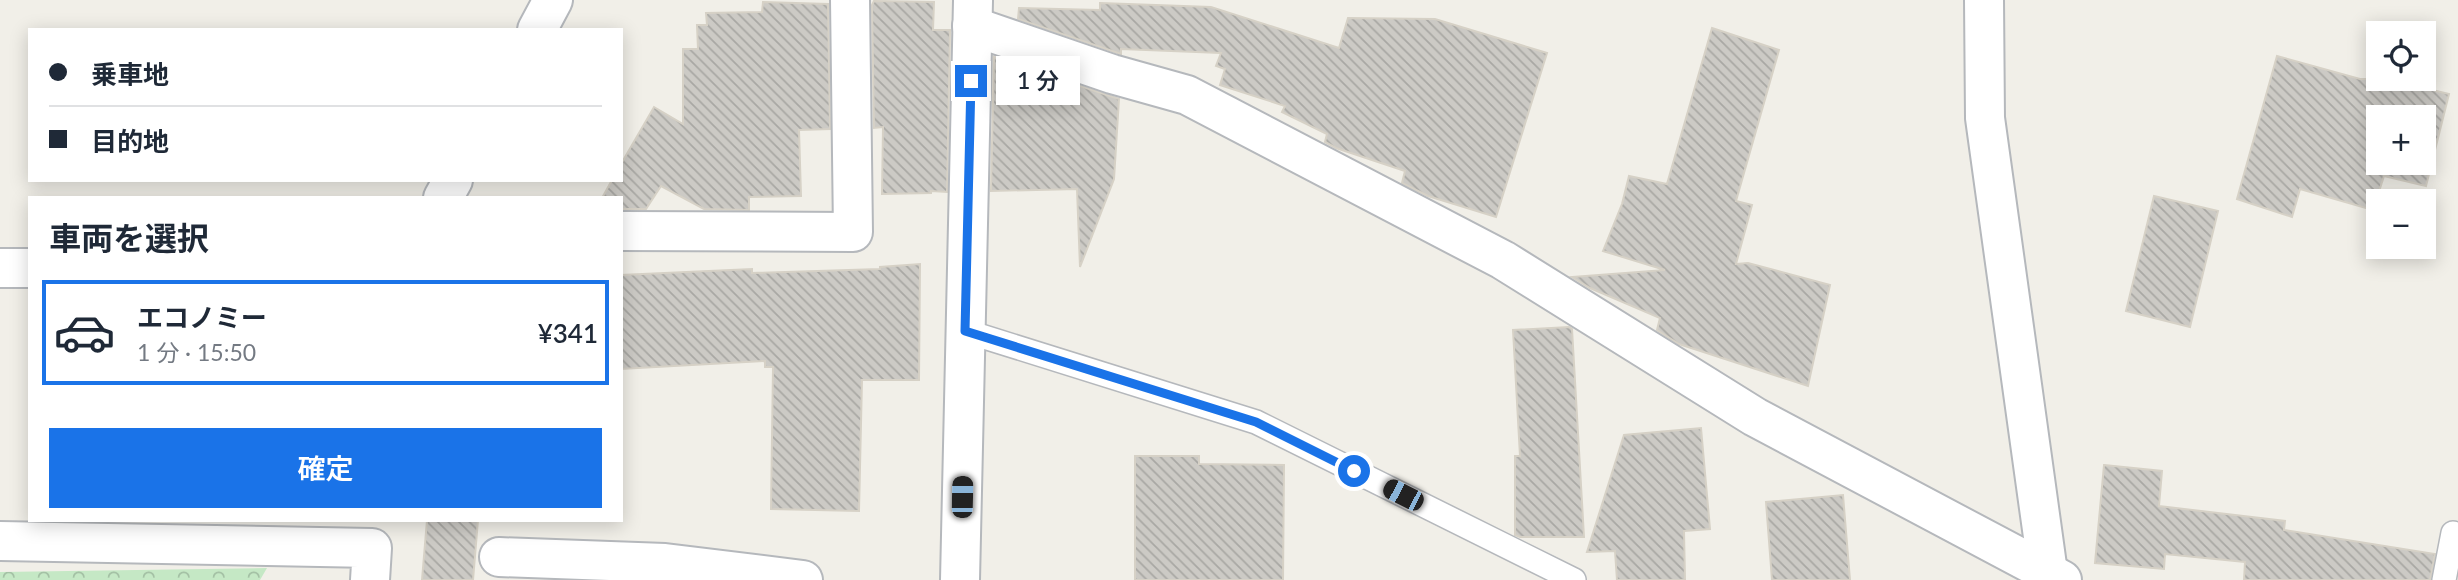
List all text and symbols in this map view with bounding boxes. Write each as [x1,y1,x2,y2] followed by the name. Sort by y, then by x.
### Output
[2366,21,2436,259] map controls
[2366,21,2436,91] button: locate
[996,56,1080,106] callout: 1 分
[91,58,169,90] text: 乗車地
[955,65,987,97] route end
[1017,66,1059,94] text: 1 分
[2366,105,2436,175] button: +
[91,125,169,157] text: 目的地
[2366,189,2436,259] button: −
[49,218,209,257] text: 車両を選択
[53,301,116,364] icon: car
[137,301,267,333] text: エコノミー
[538,317,598,349] text: ¥341
[137,338,256,366] text: 1 分 · 15:50
[49,428,602,508] button: 確定
[1338,455,1370,487] route start
[952,476,973,518] car
[1380,476,1427,514] car

